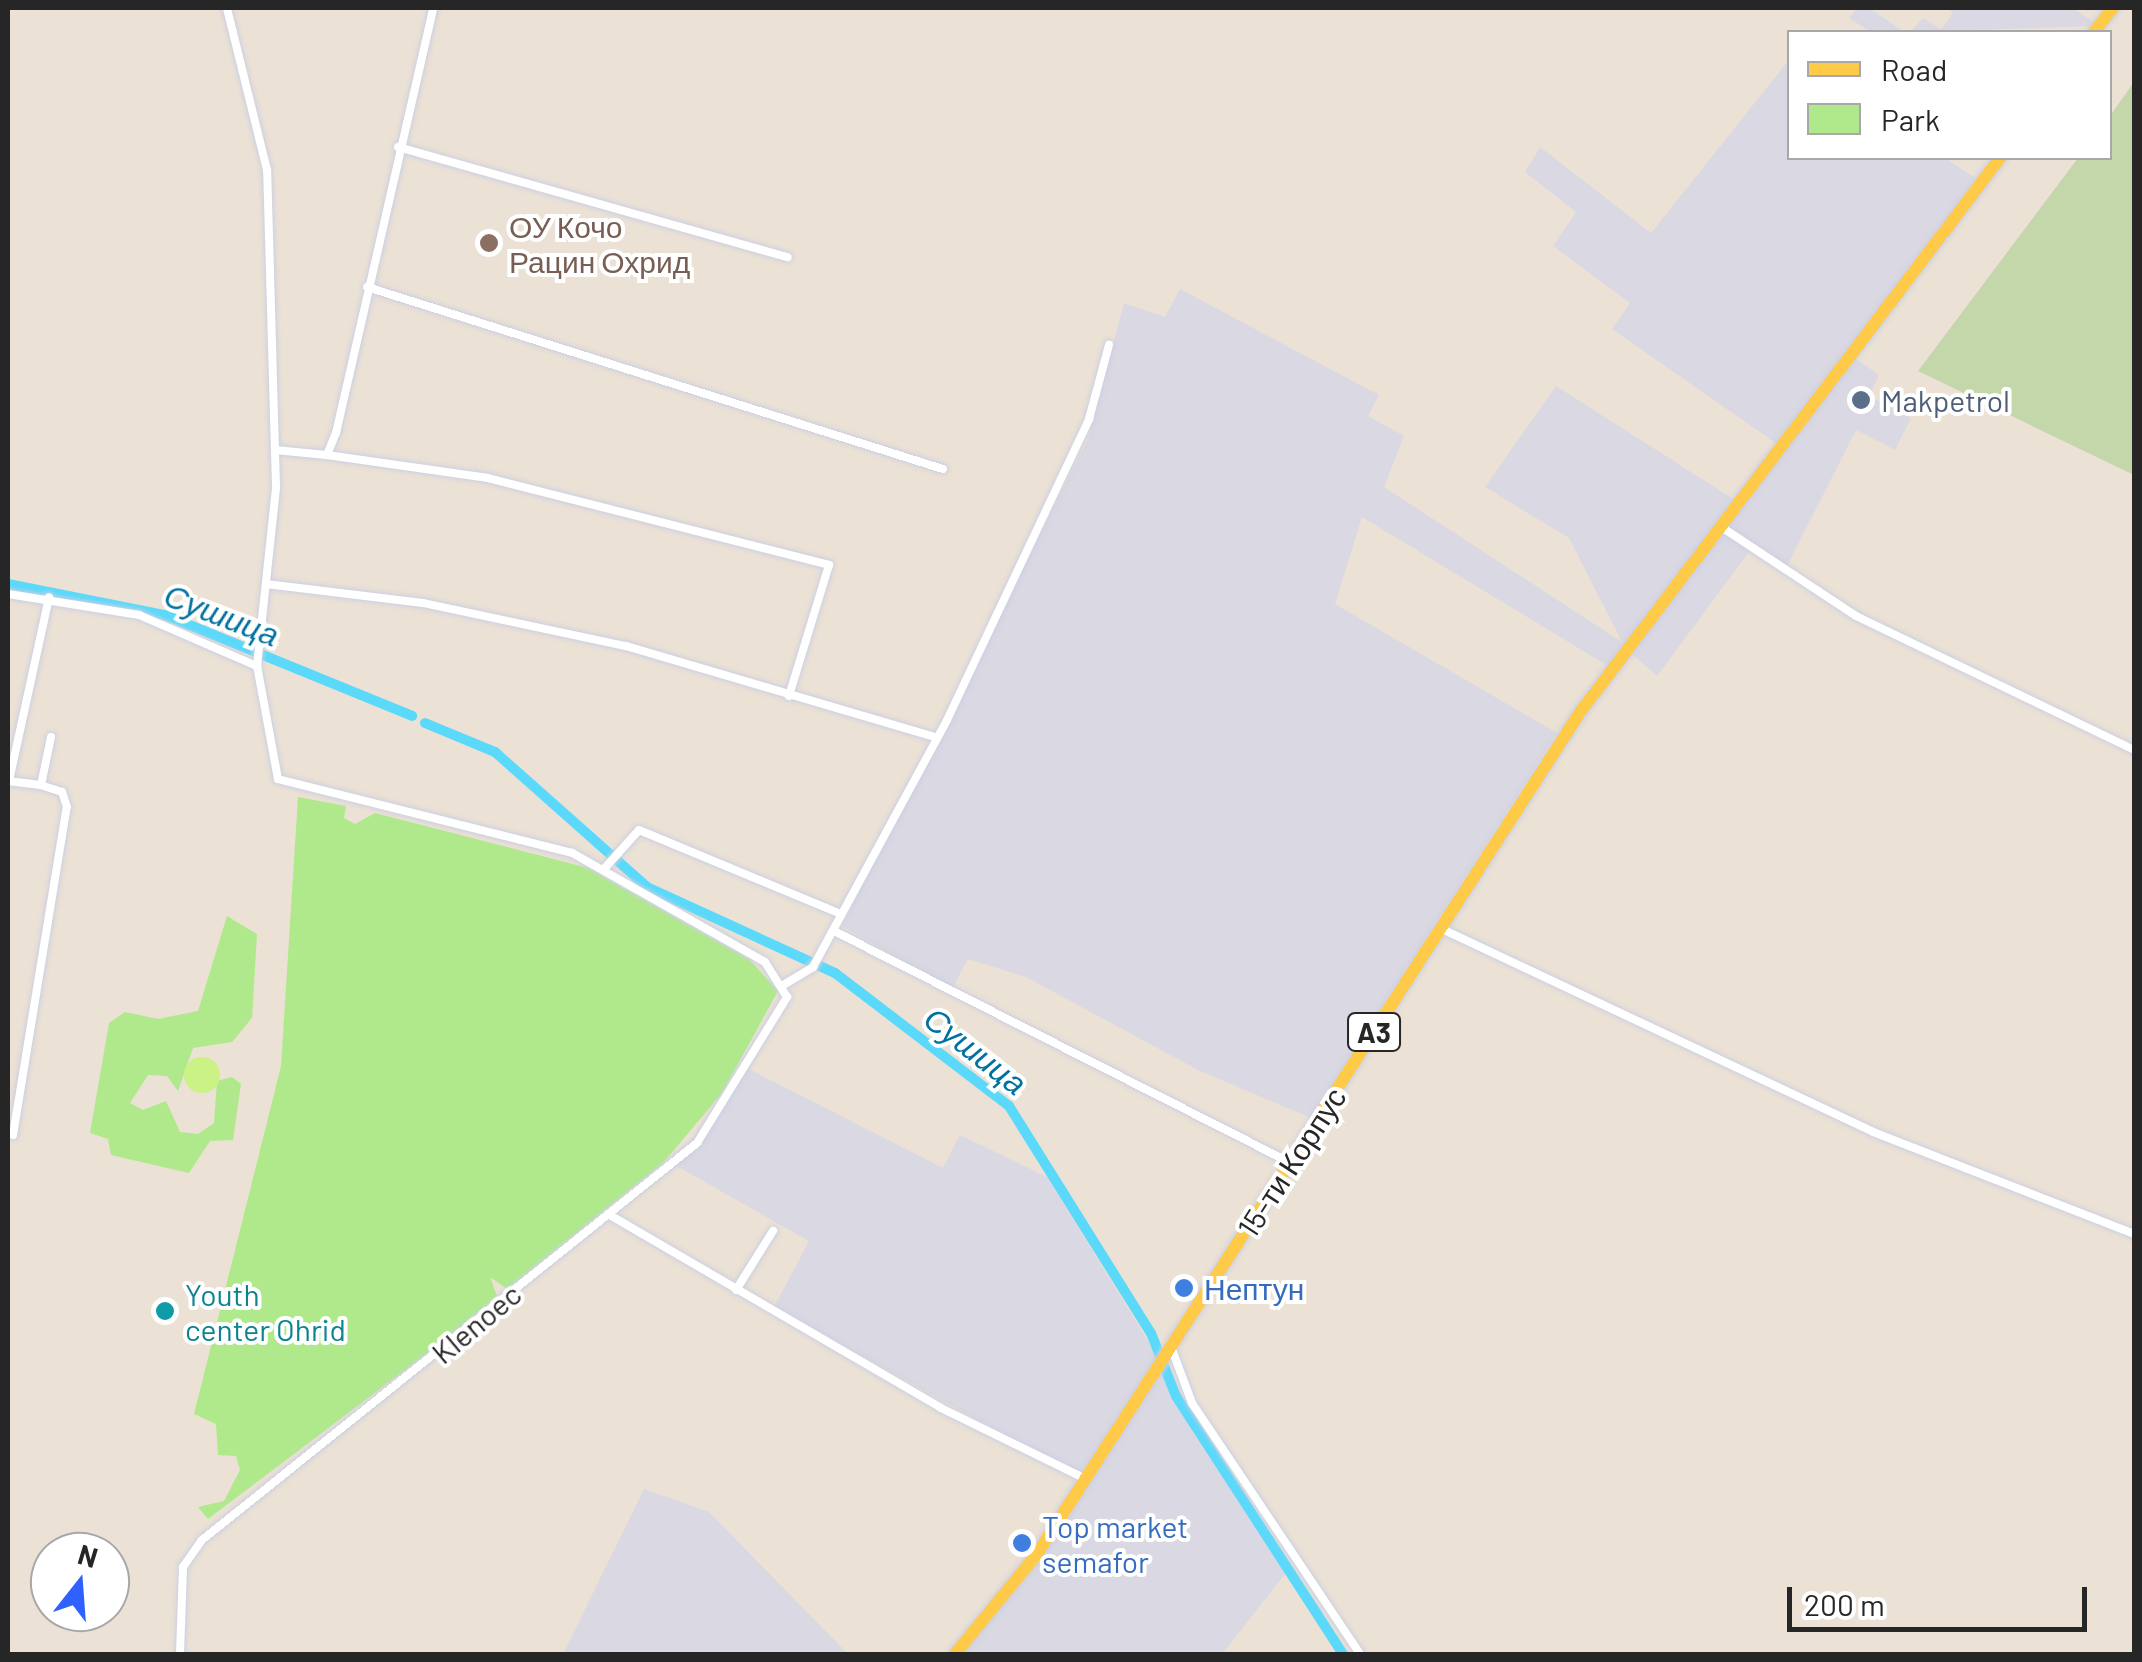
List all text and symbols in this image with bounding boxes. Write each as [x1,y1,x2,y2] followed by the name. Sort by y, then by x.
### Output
[1787,30,2112,160] legend
[1881,51,1947,87] text: Road
[1881,101,1940,137] text: Park
[509,208,690,278] place label: ОУ Кочо Рацин Охрид
[478,232,500,254] marker: ОУ Кочо Рацин Охрид
[1881,382,2010,418] place label: Makpetrol
[1850,389,1872,411] marker: Makpetrol
[159,575,285,653] water label: Сушица
[917,998,1035,1102] water label: Сушица
[1346,1009,1402,1055] road number: A3
[1229,1080,1353,1244] street label: 15-ти Корпус
[1204,1270,1304,1306] place label: Нептун
[424,1275,528,1371] street label: Klenoec
[185,1276,346,1346] place label: Youth center Ohrid
[1173,1277,1195,1299] marker: Нептун
[154,1300,176,1322] marker: Youth center Ohrid
[1042,1508,1188,1578] place label: Top market semafor
[30,1532,130,1632] north arrow
[1011,1532,1033,1554] marker: Top market semafor
[74,1536,102,1574] text: N
[1792,1567,2092,1629] scale bar
[1804,1586,1885,1622] text: 200 m

